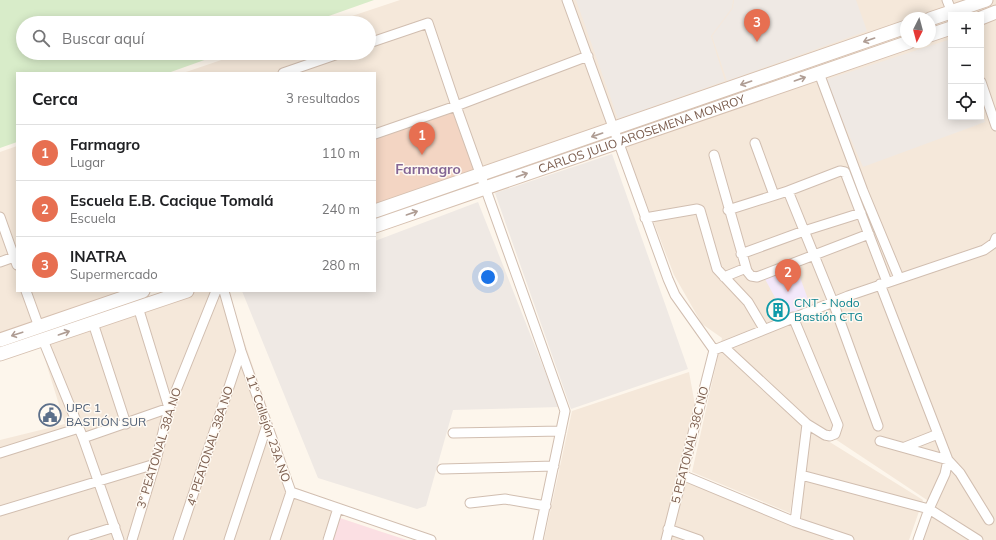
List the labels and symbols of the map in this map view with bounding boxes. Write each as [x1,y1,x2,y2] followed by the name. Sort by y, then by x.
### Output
[744,9,770,42] pin: 3
[900,12,936,48] north arrow
[863,37,876,44] one-way arrow
[794,75,806,83] one-way arrow
[741,79,753,87] one-way arrow
[536,91,748,176] street label: CARLOS JULIO AROSEMENA MONROY
[409,122,435,155] pin: 1
[592,131,604,139] one-way arrow
[395,160,461,178] district label: Farmagro
[515,171,528,178] one-way arrow
[405,209,418,216] one-way arrow
[775,259,801,292] pin: 2
[478,267,498,287] your location
[794,295,863,324] place label: CNT - Nodo Bastión CTG
[765,297,791,323] building icon: CNT - Nodo Bastión CTG
[57,329,70,336] one-way arrow
[11,331,24,338] one-way arrow
[243,372,294,484] street label: 11º Callejón 23A NO
[183,384,236,508] street label: 4° PEATONAL 38A NO
[668,385,711,505] street label: 5 PEATONAL 38C NO
[133,386,184,510] street label: 3° PEATONAL 38A NO
[66,400,146,429] place label: UPC 1 BASTIÓN SUR
[37,402,63,428] public building icon: UPC 1 BASTIÓN SUR

